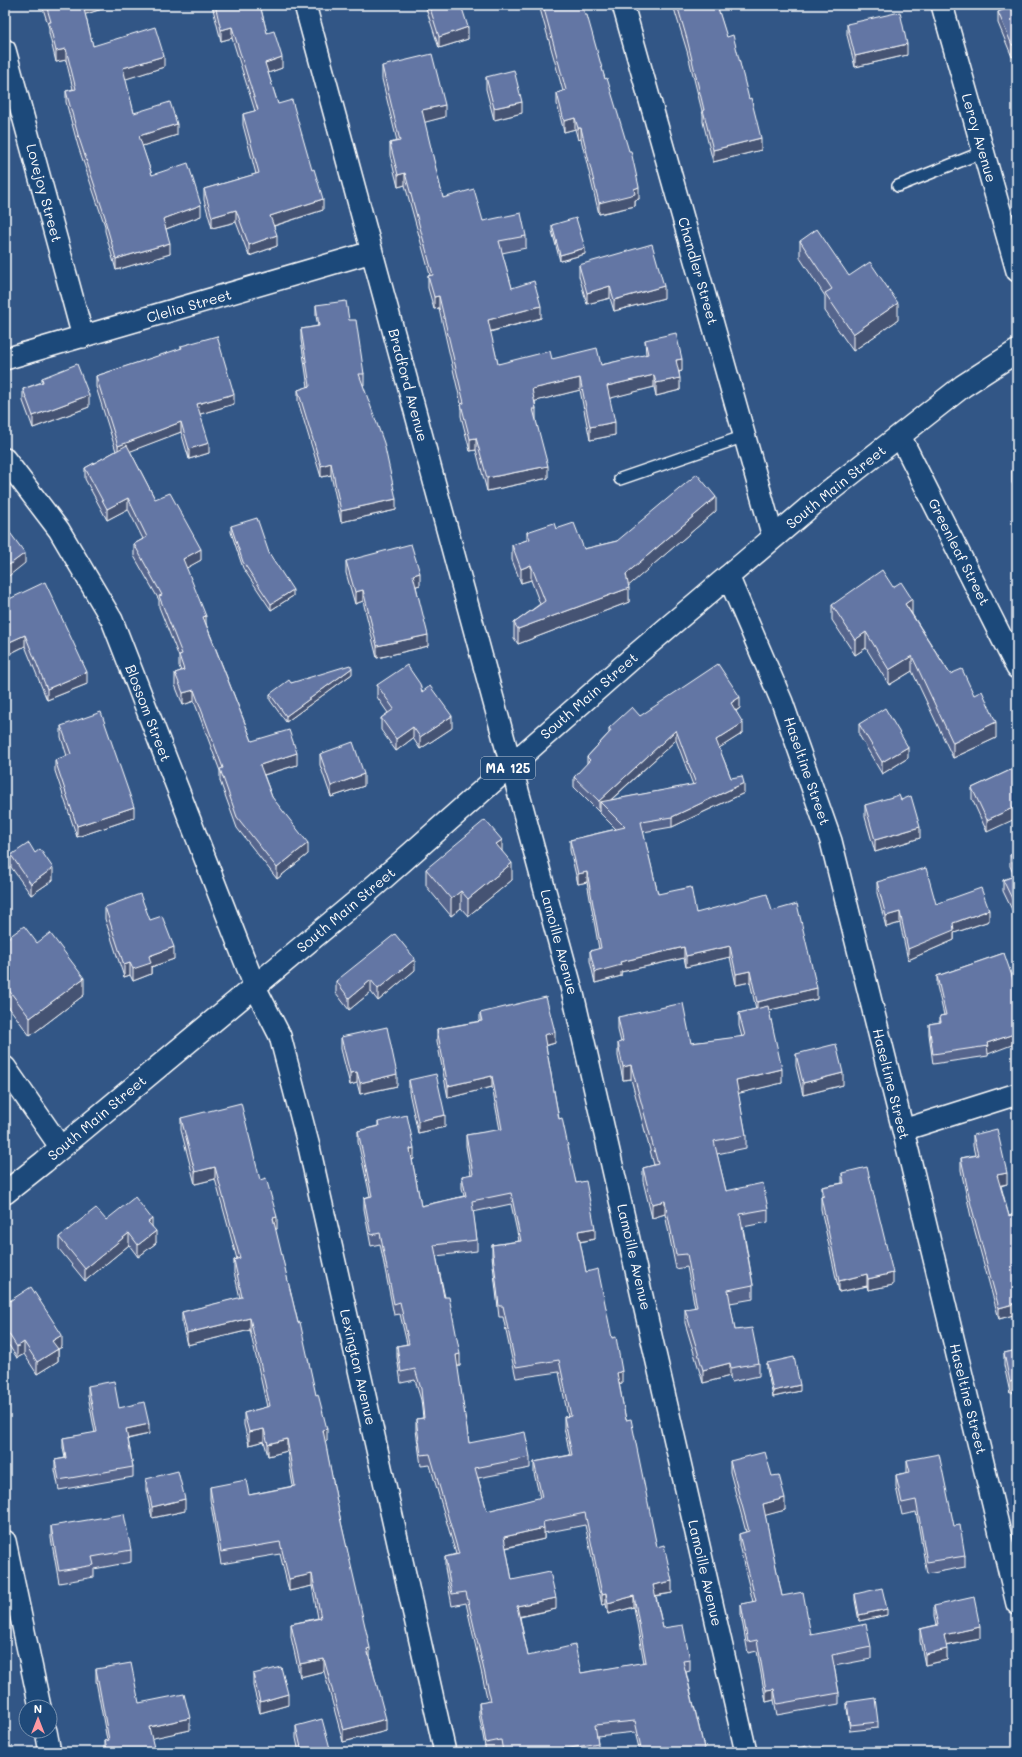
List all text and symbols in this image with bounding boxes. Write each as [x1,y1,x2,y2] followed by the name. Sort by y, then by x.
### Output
[958,91,1001,185] street label: Leroy Avenue
[22,142,67,244] street label: Lovejoy Street
[674,215,723,327] street label: Chandler Street
[144,284,234,327] street label: Clelia Street
[384,326,433,443] street label: Bradford Avenue
[782,440,890,533] street label: South Main Street
[924,495,995,609] street label: Greenleaf Street
[536,648,641,743] street label: South Main Street
[121,662,176,764] street label: Blossom Street
[780,714,835,828] street label: Haseltine Street
[481,757,535,779] road number: MA 125
[292,863,399,957] street label: South Main Street
[536,887,583,997] street label: Lamoille Avenue
[869,1026,914,1141] street label: Haseltine Street
[43,1071,150,1165] street label: South Main Street
[613,1202,656,1312] street label: Lamoille Avenue
[336,1307,381,1427] street label: Lexington Avenue
[946,1341,991,1456] street label: Haseltine Street
[684,1518,727,1628] street label: Lamoille Avenue
[18,1699,58,1739] north arrow
[34,1701,42,1716] text: N

